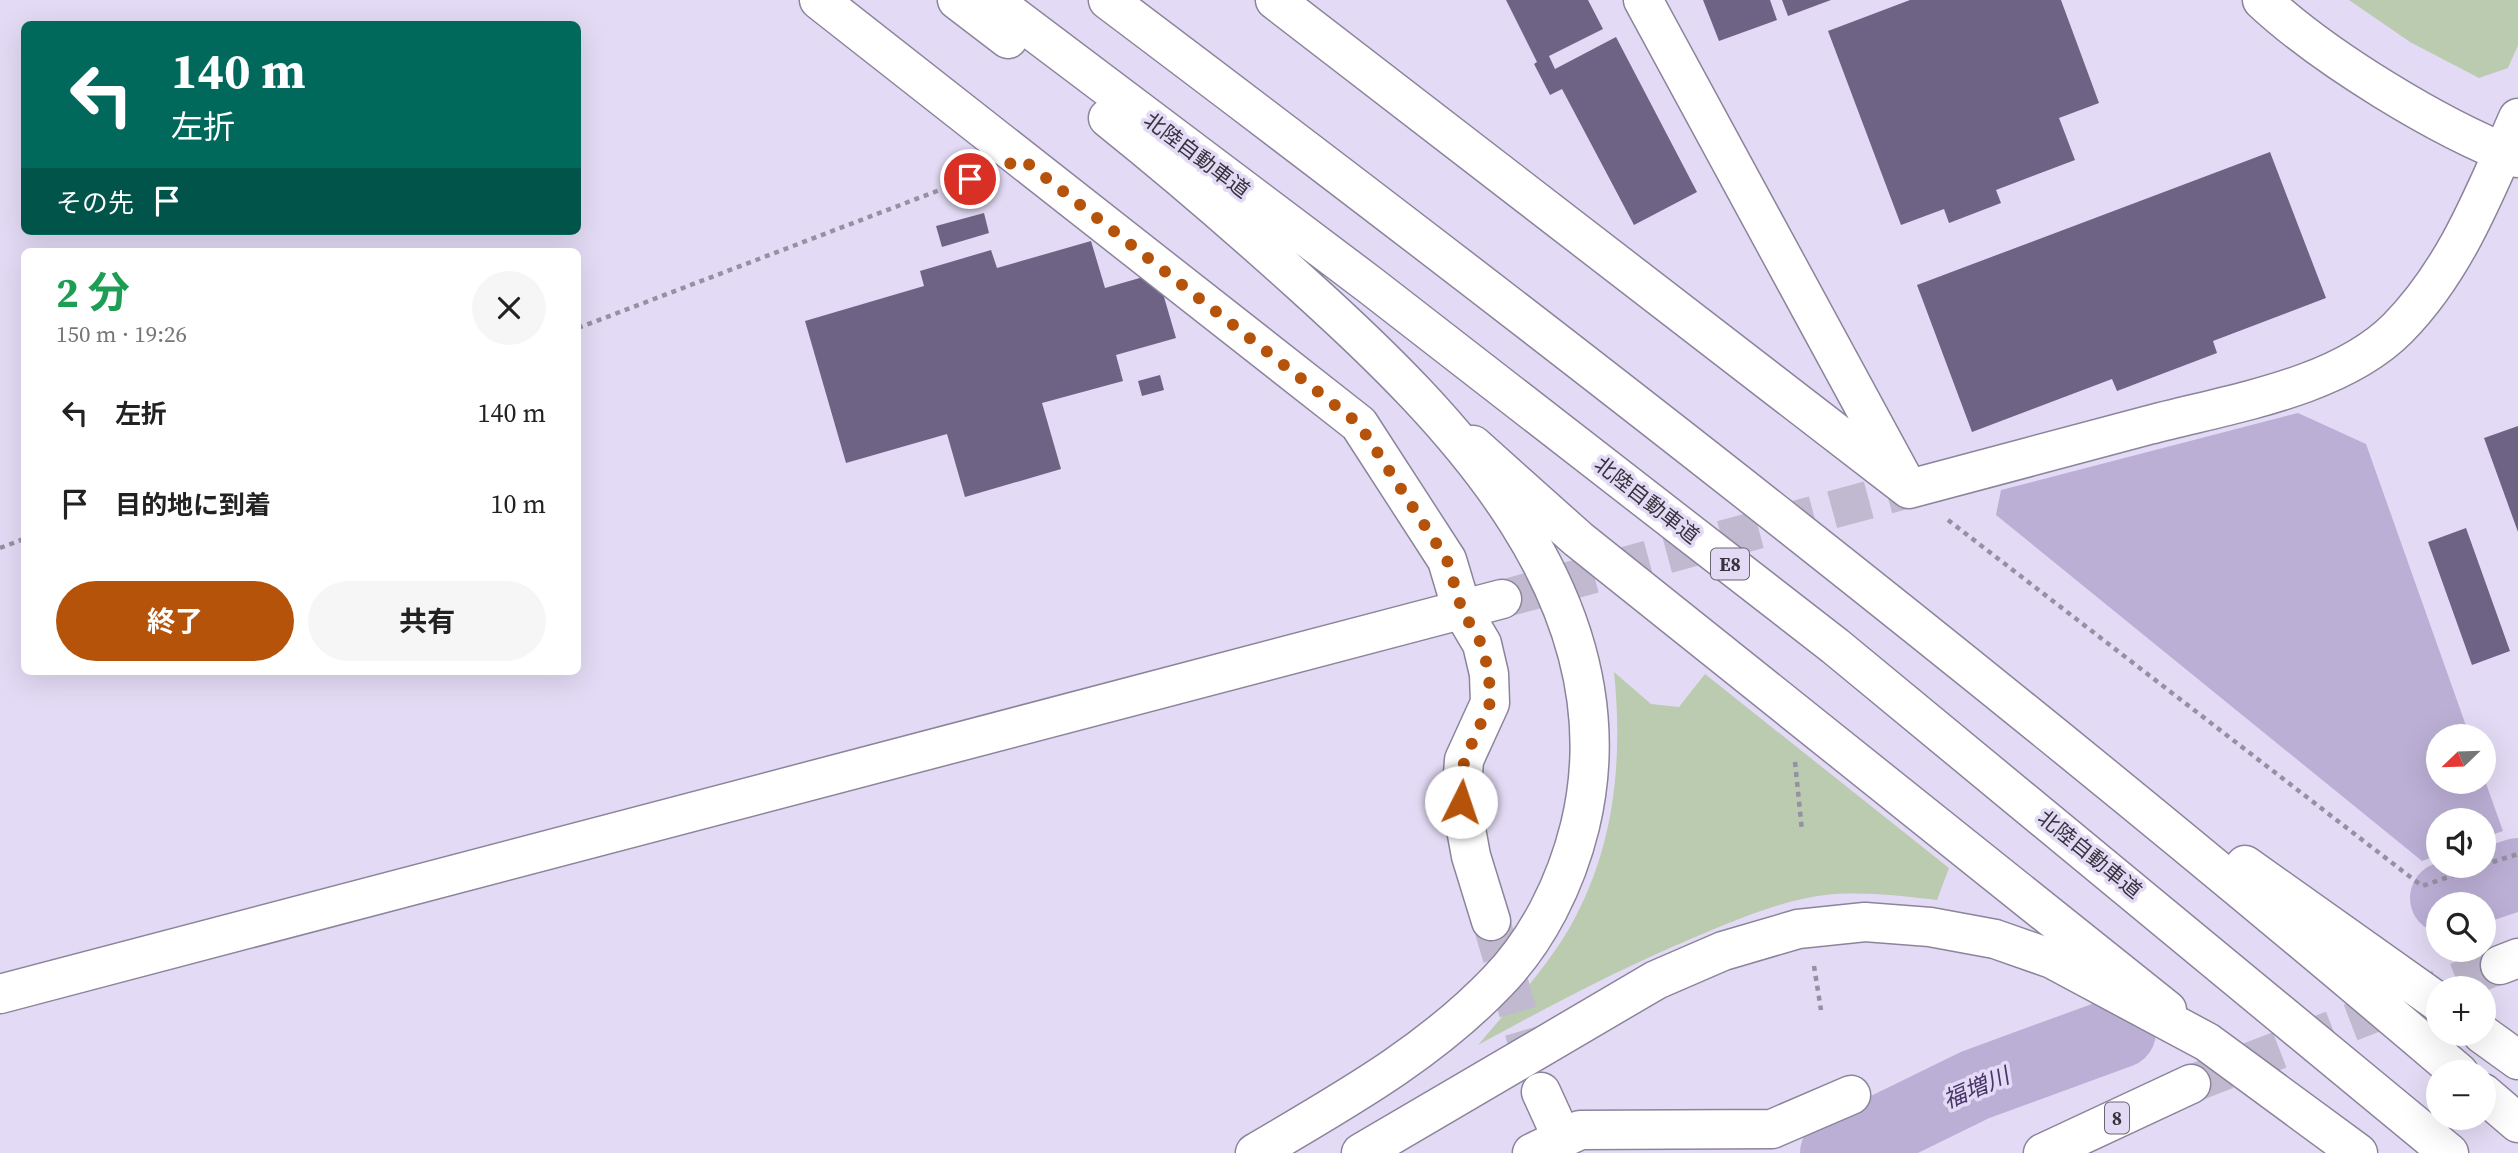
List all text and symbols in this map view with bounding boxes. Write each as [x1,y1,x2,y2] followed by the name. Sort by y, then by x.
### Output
[171,37,306,104] text: 140 m
[56,49,147,140] icon: left
[171,105,235,149] text: 左折
[1138,106,1256,204] street label: 北陸自動車道
[940,149,1000,209] pin
[951,160,989,198] icon: arrive
[148,182,186,220] icon: arrive
[56,185,134,221] text: その先
[56,263,130,321] text: 2 分
[472,271,546,345] button: close
[56,318,187,350] text: 150 m · 19:26
[56,394,94,432] icon: left
[478,395,546,431] text: 140 m
[115,396,167,432] text: 左折
[1588,450,1706,550] street label: 北陸自動車道
[56,485,94,523] icon: arrive
[491,486,546,522] text: 10 m
[115,487,271,523] text: 目的地に到着
[1711,548,1749,580] road number: E8
[56,581,294,661] button: 終了
[308,581,546,661] button: 共有
[2426,724,2496,794] north arrow
[2426,724,2496,1130] map controls
[1424,765,1498,839] position arrow
[2032,803,2148,905] street label: 北陸自動車道
[2426,808,2496,878] button: sound
[2426,892,2496,962] button: search
[2426,976,2496,1046] button: +
[1938,1059,2017,1116] water label: 福増川
[2426,1060,2496,1130] button: −
[2105,1102,2129,1134] road number: 8

